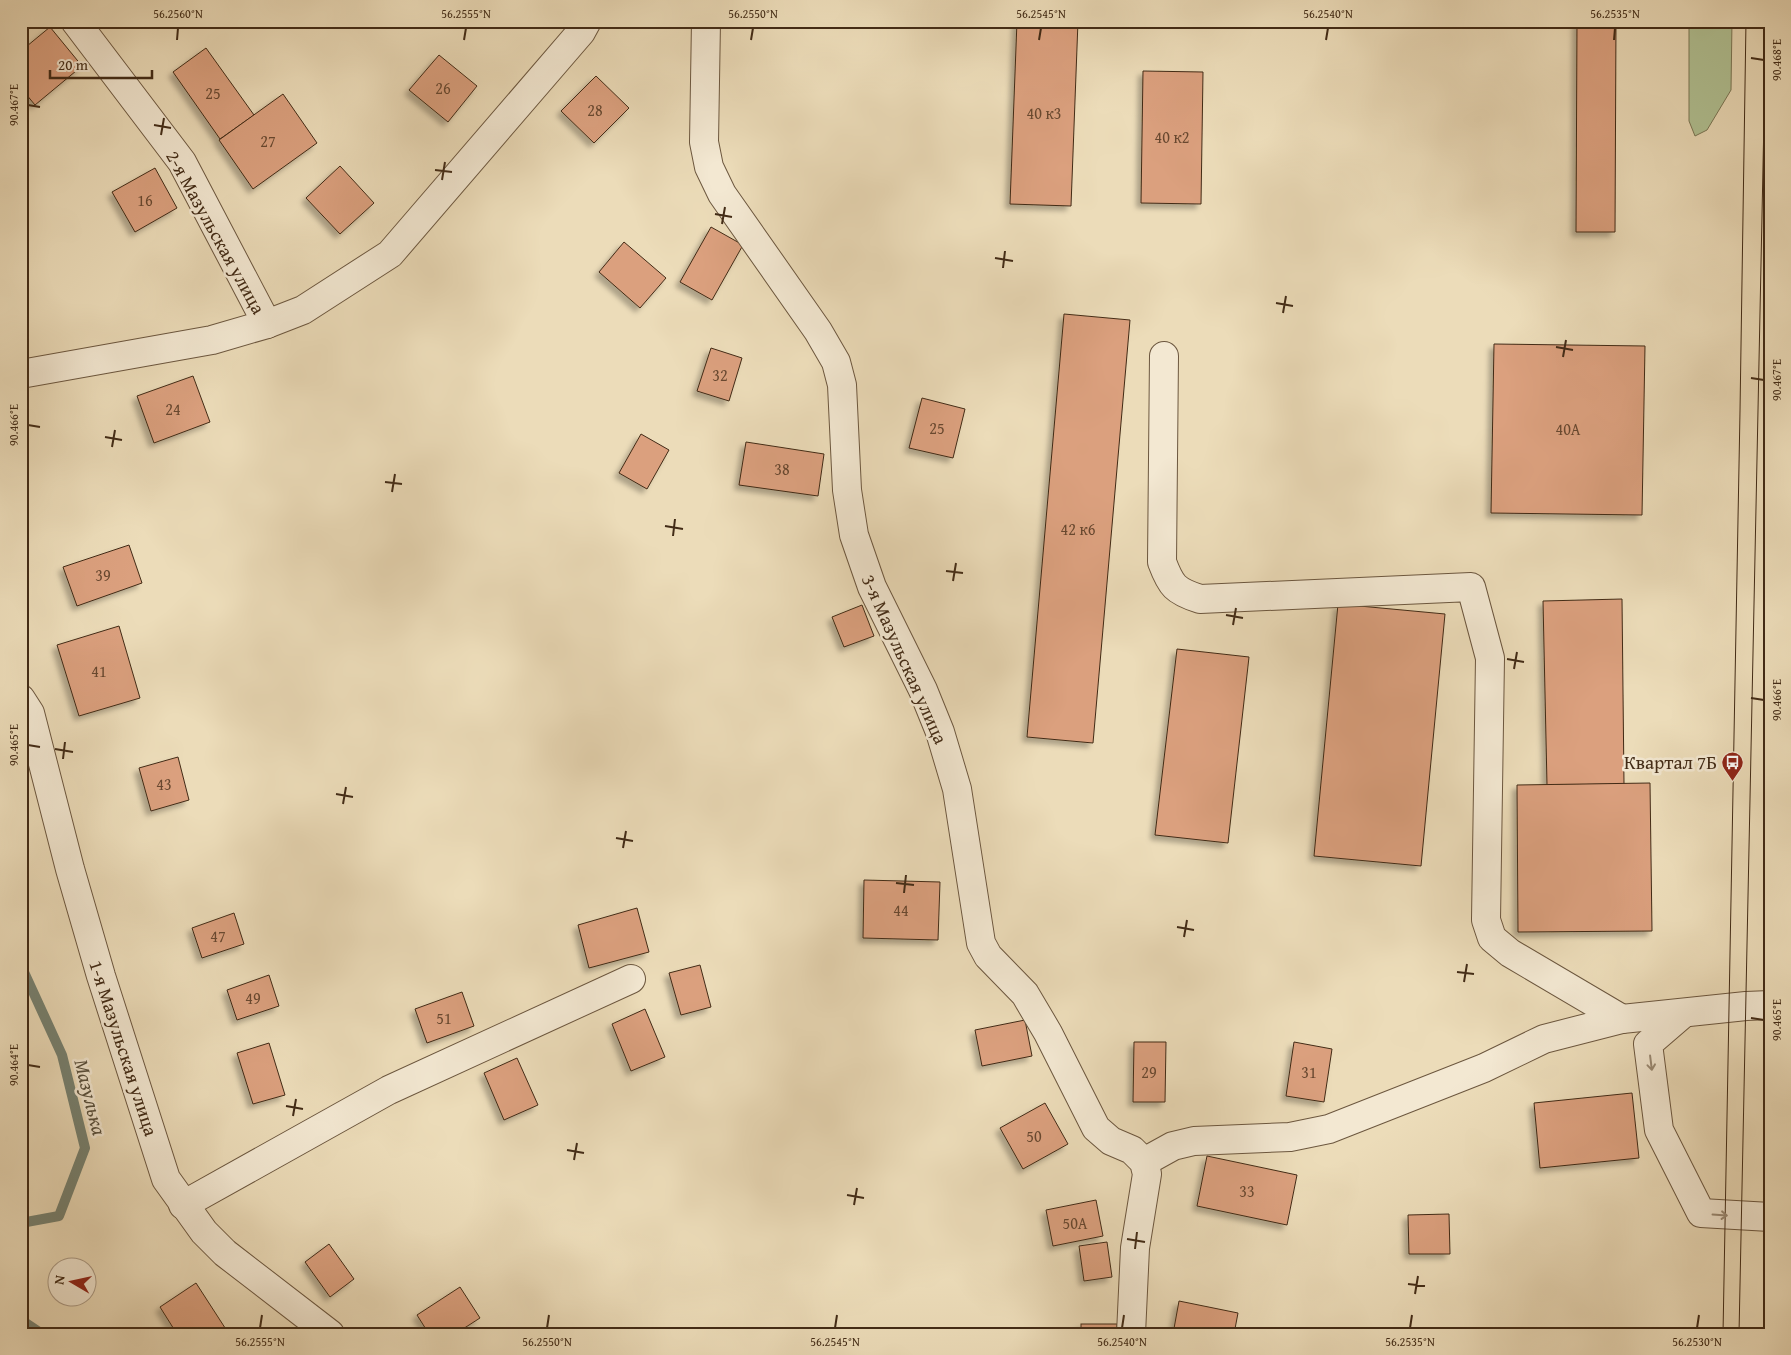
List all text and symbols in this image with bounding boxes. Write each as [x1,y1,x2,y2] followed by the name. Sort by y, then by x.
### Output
[153,5,203,22] text: 56.2560°N
[441,5,491,22] text: 56.2555°N
[728,5,778,22] text: 56.2550°N
[1016,5,1066,22] text: 56.2545°N
[1303,5,1353,22] text: 56.2540°N
[1590,5,1640,22] text: 56.2535°N
[1768,39,1785,81] text: 90.468°E
[50,48,152,80] scale bar
[58,54,89,75] text: 20 m
[435,76,451,100] house number: 26
[205,81,221,105] house number: 25
[5,84,22,126] text: 90.467°E
[587,98,603,122] house number: 28
[1026,101,1062,125] house number: 40 к3
[1154,125,1190,149] house number: 40 к2
[260,129,276,153] house number: 27
[159,145,273,319] street label: 2-я Мазульская улица
[137,188,153,212] house number: 16
[1768,359,1785,401] text: 90.467°E
[712,363,728,387] house number: 32
[165,397,181,421] house number: 24
[5,404,22,446] text: 90.466°E
[929,416,945,440] house number: 25
[1555,417,1581,441] house number: 40А
[774,457,790,481] house number: 38
[1060,517,1096,541] house number: 42 к6
[95,563,111,587] house number: 39
[855,570,955,748] street label: 3-я Мазульская улица
[91,659,107,683] house number: 41
[1768,679,1785,721] text: 90.466°E
[5,724,22,766] text: 90.465°E
[1624,748,1717,776] place label: Квартал 7Б
[1721,750,1745,781] bus stop icon: Квартал 7Б
[156,772,172,796] house number: 43
[893,898,909,922] house number: 44
[210,924,226,948] house number: 47
[82,957,166,1139] street label: 1-я Мазульская улица
[245,986,261,1010] house number: 49
[1768,999,1785,1041] text: 90.465°E
[436,1006,452,1030] house number: 51
[5,1044,22,1086] text: 90.464°E
[1646,1055,1656,1071] one-way arrow
[68,1056,115,1139] water label: Мазулька
[1141,1060,1157,1084] house number: 29
[1301,1060,1317,1084] house number: 31
[1026,1124,1042,1148] house number: 50
[1239,1179,1255,1203] house number: 33
[1712,1210,1728,1219] one-way arrow
[1062,1211,1088,1235] house number: 50А
[48,1258,98,1308] north arrow
[49,1273,70,1286] text: N
[235,1333,285,1350] text: 56.2555°N
[522,1333,572,1350] text: 56.2550°N
[810,1333,860,1350] text: 56.2545°N
[1097,1333,1147,1350] text: 56.2540°N
[1385,1333,1435,1350] text: 56.2535°N
[1672,1333,1722,1350] text: 56.2530°N

